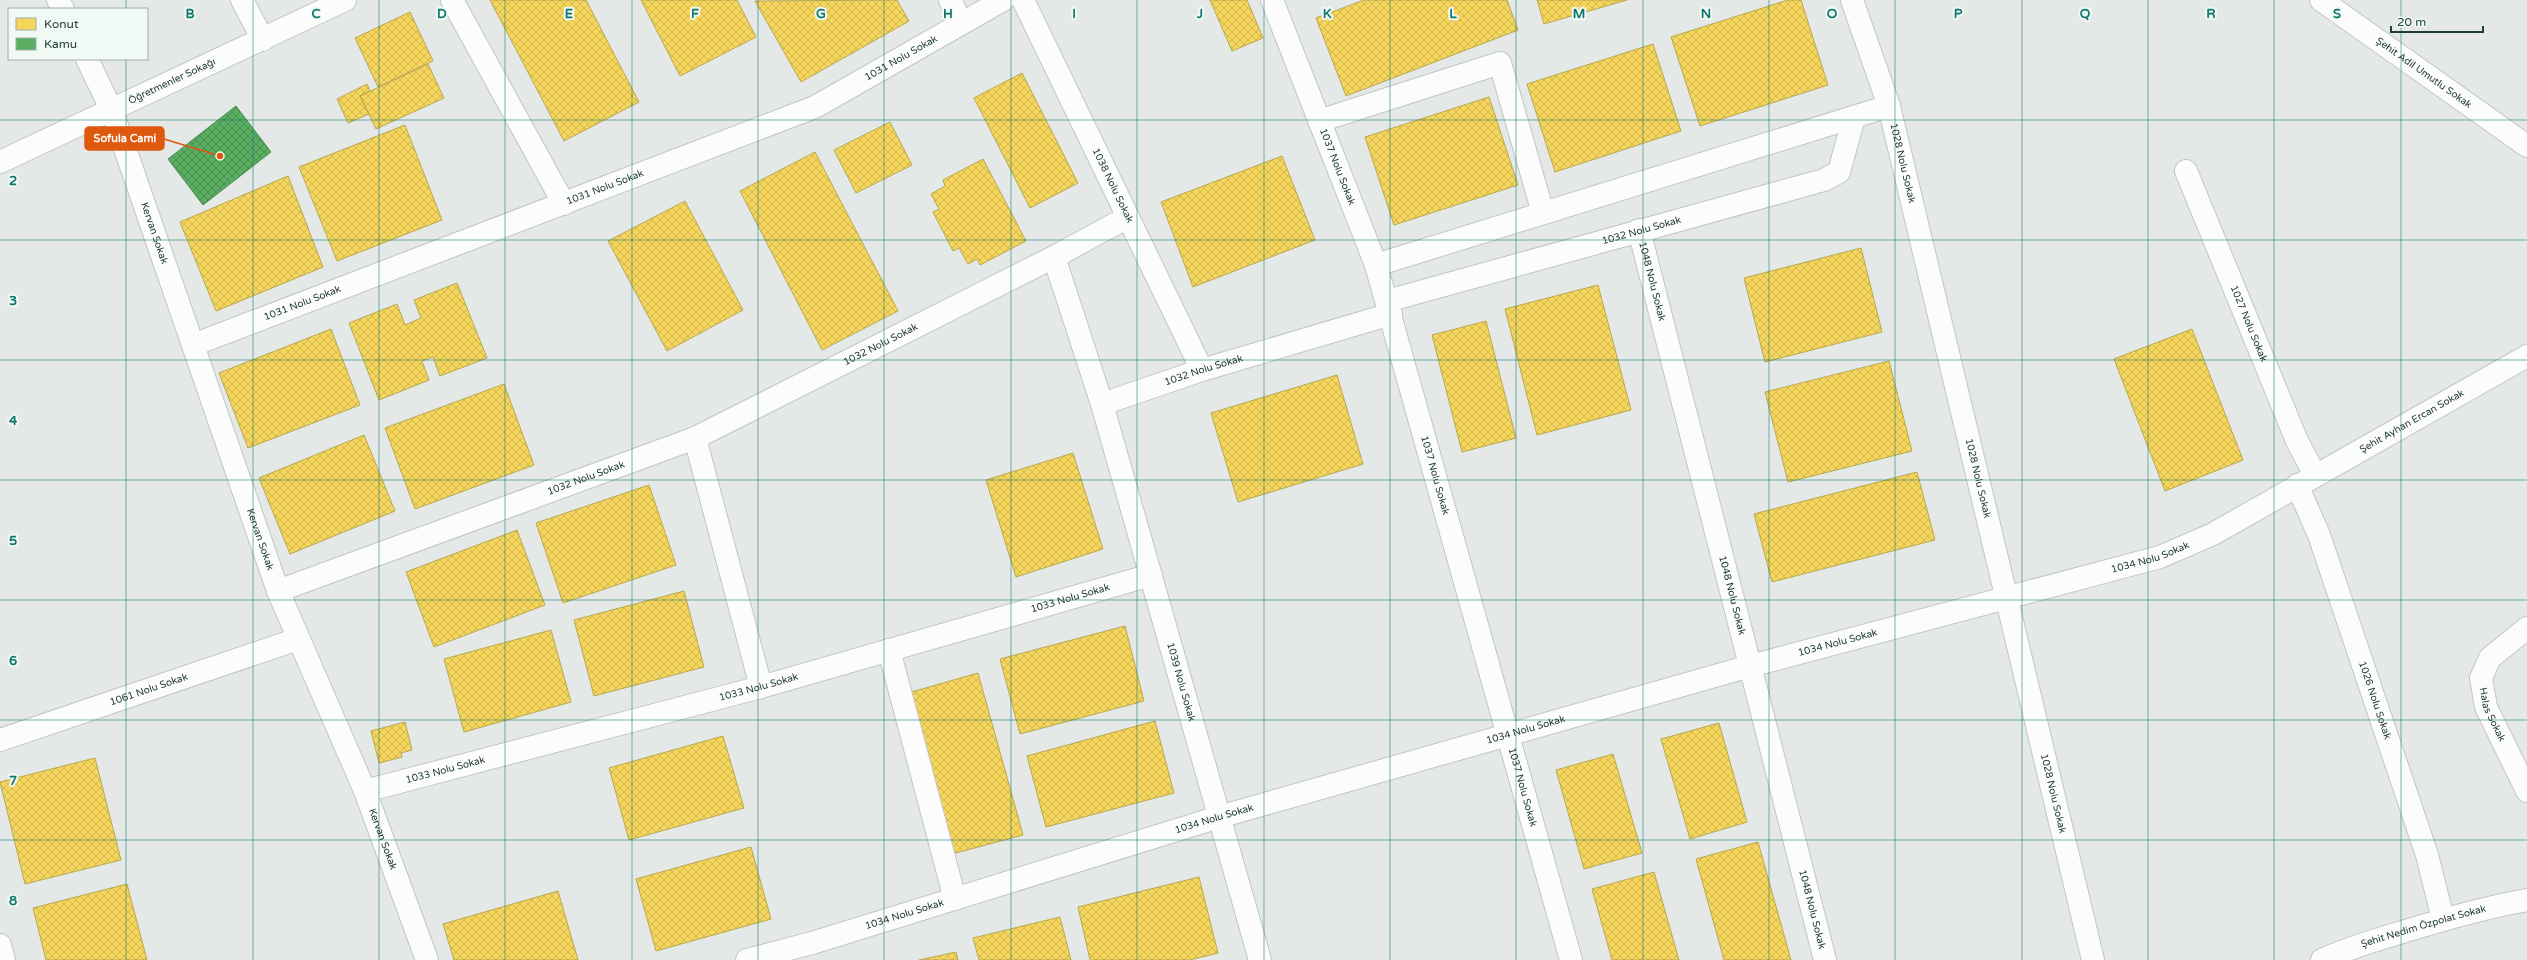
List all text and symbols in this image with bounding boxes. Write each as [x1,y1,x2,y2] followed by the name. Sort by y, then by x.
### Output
[185,6,195,22] text: B
[311,6,321,22] text: C
[437,6,447,22] text: D
[565,6,573,22] text: E
[691,6,699,22] text: F
[816,6,826,22] text: G
[943,6,953,22] text: H
[1072,6,1076,22] text: I
[1196,6,1203,22] text: J
[1323,6,1332,22] text: K
[1449,6,1457,22] text: L
[1573,6,1585,22] text: M
[1701,6,1711,22] text: N
[1827,6,1838,22] text: O
[1954,6,1963,22] text: P
[2080,6,2091,22] text: Q
[2206,6,2216,22] text: R
[2333,6,2341,22] text: S
[8,8,148,60] legend
[2391,8,2483,34] scale bar
[2397,15,2426,29] text: 20 m
[44,17,79,31] text: Konut
[863,32,940,83] street label: 1031 Nolu Sokak
[2374,35,2474,111] street label: Şehit Adil Umutlu Sokak
[44,37,77,51] text: Kamu
[126,56,218,107] street label: Öğretmenler Sokağı
[1887,122,1918,205] street label: 1028 Nolu Sokak
[1317,126,1358,207] street label: 1037 Nolu Sokak
[85,127,164,150] callout: Sofula Cami
[94,132,157,145] text: Sofula Cami
[1090,146,1136,225] street label: 1038 Nolu Sokak
[565,167,646,208] street label: 1031 Nolu Sokak
[9,173,17,189] text: 2
[138,201,171,266] street label: Kervan Sokak
[1600,214,1683,247] street label: 1032 Nolu Sokak
[1636,240,1668,323] street label: 1048 Nolu Sokak
[262,283,343,323] street label: 1031 Nolu Sokak
[2228,284,2270,364] street label: 1027 Nolu Sokak
[9,293,17,309] text: 3
[841,320,920,368] street label: 1032 Nolu Sokak
[1163,352,1245,388] street label: 1032 Nolu Sokak
[2358,387,2467,456] street label: Şehit Ayhan Ercan Sokak
[9,413,18,429] text: 4
[1418,434,1452,517] street label: 1037 Nolu Sokak
[1963,437,1993,520] street label: 1028 Nolu Sokak
[546,458,627,498] street label: 1032 Nolu Sokak
[244,507,277,572] street label: Kervan Sokak
[9,533,17,549] text: 5
[2110,539,2192,576] street label: 1034 Nolu Sokak
[1716,554,1748,637] street label: 1048 Nolu Sokak
[1029,581,1111,615] street label: 1033 Nolu Sokak
[1797,626,1879,659] street label: 1034 Nolu Sokak
[1164,641,1198,723] street label: 1039 Nolu Sokak
[9,653,17,669] text: 6
[2356,660,2394,741] street label: 1026 Nolu Sokak
[718,670,800,704] street label: 1033 Nolu Sokak
[108,671,190,708] street label: 1061 Nolu Sokak
[2477,687,2508,744] street label: Halas Sokak
[1485,713,1567,747] street label: 1034 Nolu Sokak
[1506,746,1539,829] street label: 1037 Nolu Sokak
[2038,752,2069,835] street label: 1028 Nolu Sokak
[404,754,487,786] street label: 1033 Nolu Sokak
[9,773,17,789] text: 7
[1173,801,1255,836] street label: 1034 Nolu Sokak
[366,807,400,872] street label: Kervan Sokak
[1796,868,1828,951] street label: 1048 Nolu Sokak
[9,893,17,909] text: 8
[864,896,946,932] street label: 1034 Nolu Sokak
[2359,903,2488,950] street label: Şehit Nedim Özpolat Sokak

